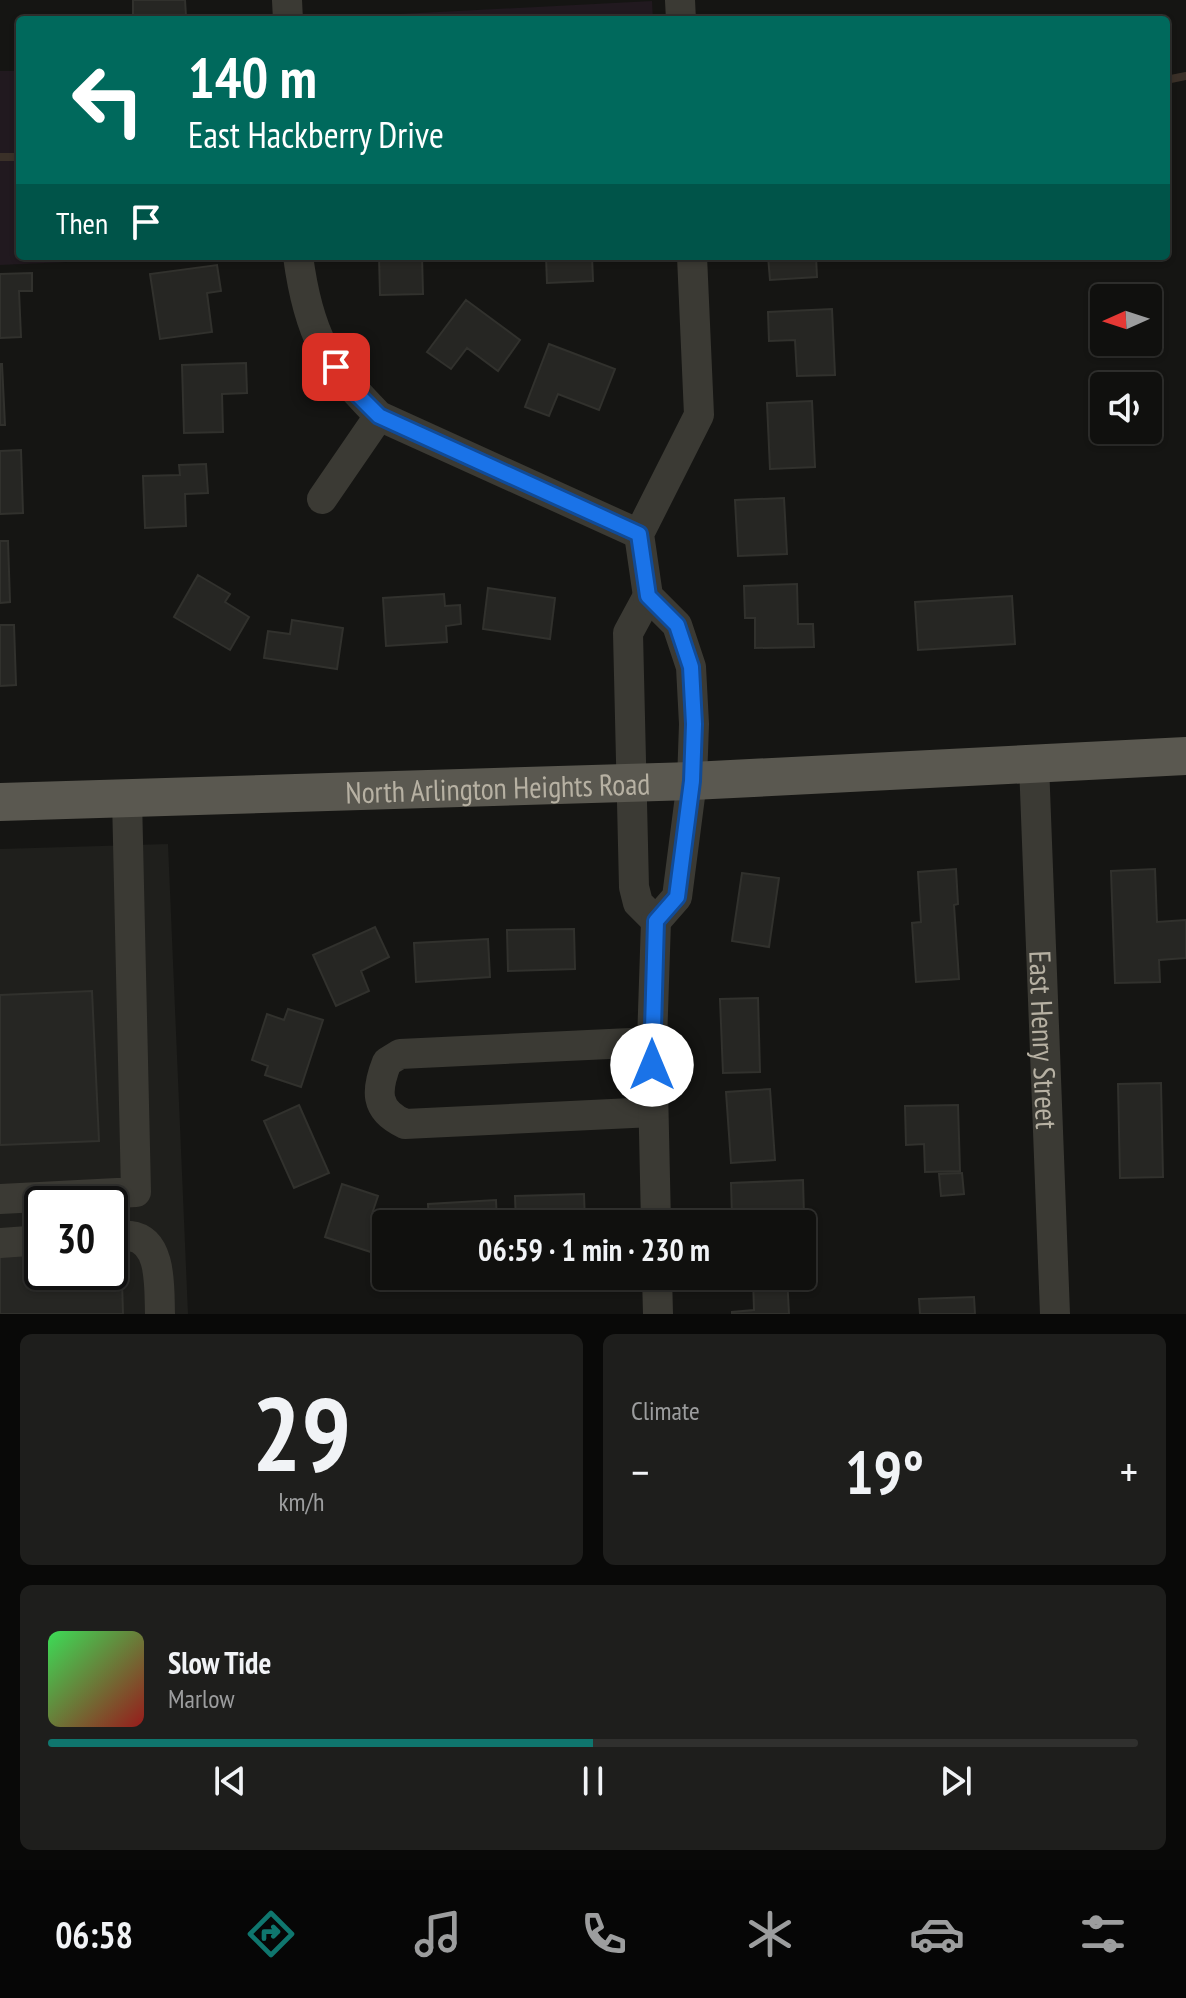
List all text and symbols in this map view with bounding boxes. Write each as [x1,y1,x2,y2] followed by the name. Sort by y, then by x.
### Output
[188,41,317,113] text: 140 m
[56,48,160,152] icon: left
[188,111,444,158] text: East Hackberry Drive
[124,200,168,244] icon: arrive
[56,203,108,242] text: Then
[1090,284,1162,356] north arrow
[1090,284,1162,444] map controls
[302,333,370,401] pin
[314,345,358,389] icon: arrive
[1090,372,1162,444] button: sound
[345,763,651,811] street label: North Arlington Heights Road
[1022,950,1067,1130] street label: East Henry Street
[610,1023,694,1107] position arrow
[24,1186,128,1290] speed limit sign: 30
[478,1230,710,1269] text: 06:59 · 1 min · 230 m
[252,1365,351,1500] text: 29
[631,1394,700,1427] text: Climate
[845,1433,924,1511] text: 19°
[631,1443,649,1500] text: −
[1120,1443,1138,1500] text: +
[278,1485,325,1518] text: km/h
[168,1643,271,1682] text: Slow Tide
[168,1682,234,1715] text: Marlow
[208,1759,252,1803] icon: previous
[571,1759,615,1803] icon: pause
[934,1759,978,1803] icon: next
[243,1906,299,1962] icon: directions
[410,1906,466,1962] icon: music
[576,1906,632,1962] icon: phone
[742,1906,798,1962] icon: climate
[909,1906,965,1962] icon: car
[1075,1906,1131,1962] icon: filters
[55,1911,133,1958] text: 06:58

